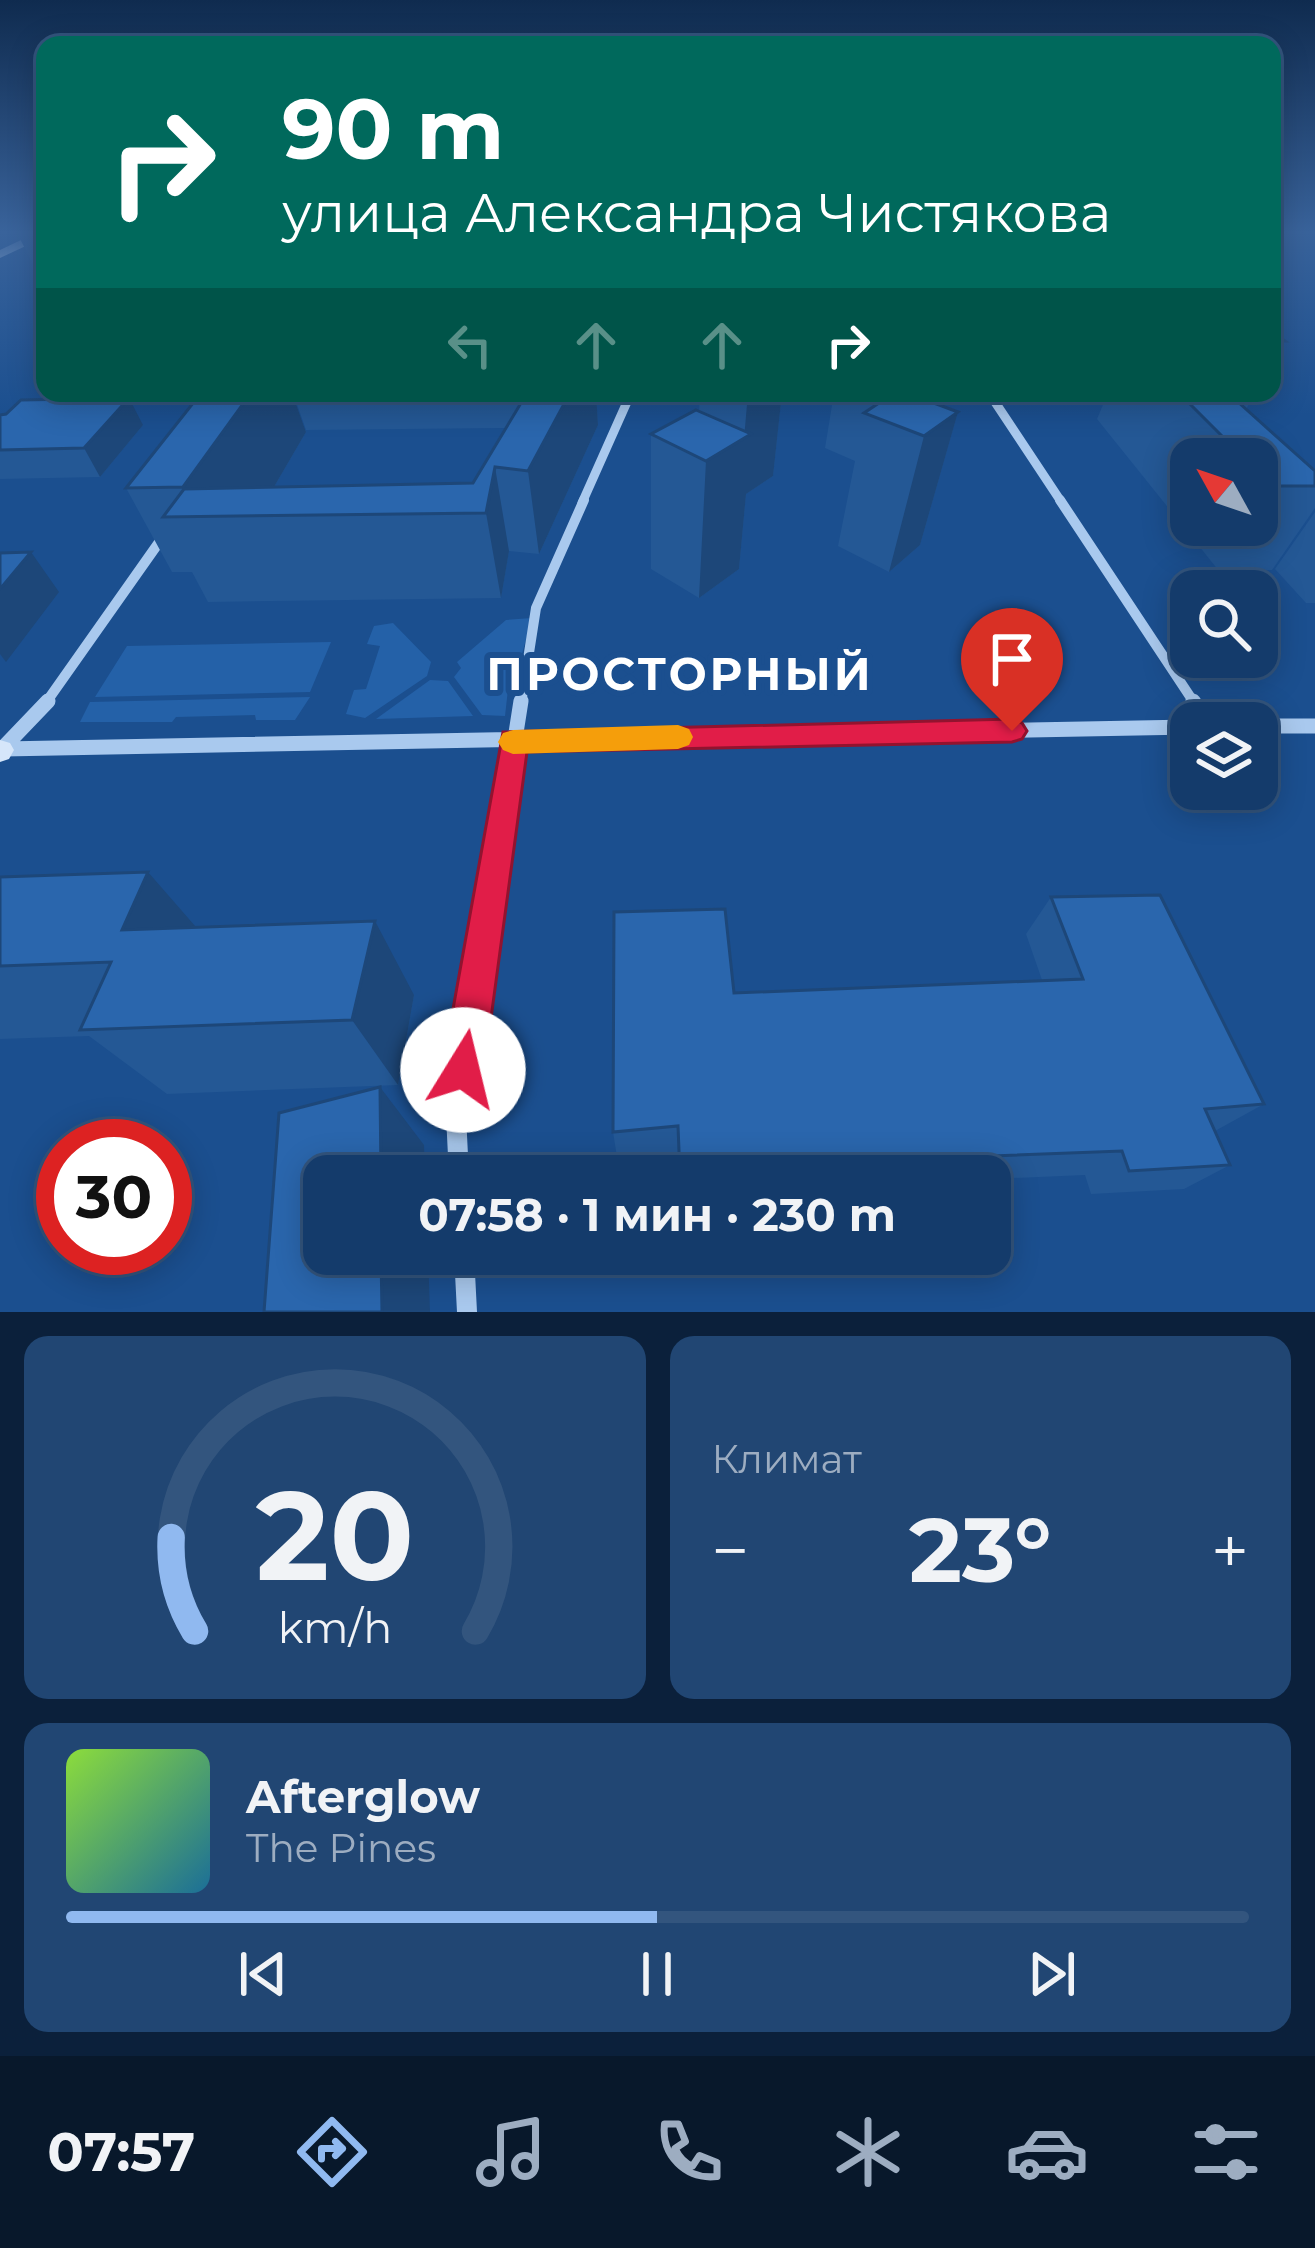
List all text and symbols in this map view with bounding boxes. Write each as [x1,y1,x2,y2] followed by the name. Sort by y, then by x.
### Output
[282,78,504,180] text: 90 m
[84,84,240,240] icon: right
[282,180,1111,246] text: улица Александра Чистякова
[437,312,503,378] icon: left
[563,312,629,378] icon: ahead
[689,312,755,378] icon: ahead
[815,312,881,378] icon: right
[1170,438,1278,546] north arrow
[1170,438,1278,810] map controls
[1170,570,1278,678] button: search
[961,608,1063,731] pin
[979,626,1045,692] icon: arrive
[486,646,874,701] district label: ПРОСТОРНЫЙ
[1170,702,1278,810] button: layers
[400,1007,526,1133] position arrow
[36,1119,192,1275] speed limit sign: 30
[418,1187,896,1242] text: 07:58 · 1 мин · 230 m
[712,1435,862,1483] text: Климат
[256,1459,414,1611] text: 20
[909,1495,1052,1605] text: 23°
[712,1510,749,1591] text: −
[1211,1510,1249,1591] text: +
[278,1600,392,1653] text: km/h
[246,1769,480,1824] text: Afterglow
[246,1824,436,1872] text: The Pines
[230,1941,296,2007] icon: previous
[624,1941,690,2007] icon: pause
[1019,1941,1085,2007] icon: next
[290,2110,374,2194] icon: directions
[469,2110,553,2194] icon: music
[647,2110,731,2194] icon: phone
[826,2110,910,2194] icon: climate
[1005,2110,1089,2194] icon: car
[1184,2110,1268,2194] icon: filters
[47,2119,195,2185] text: 07:57

